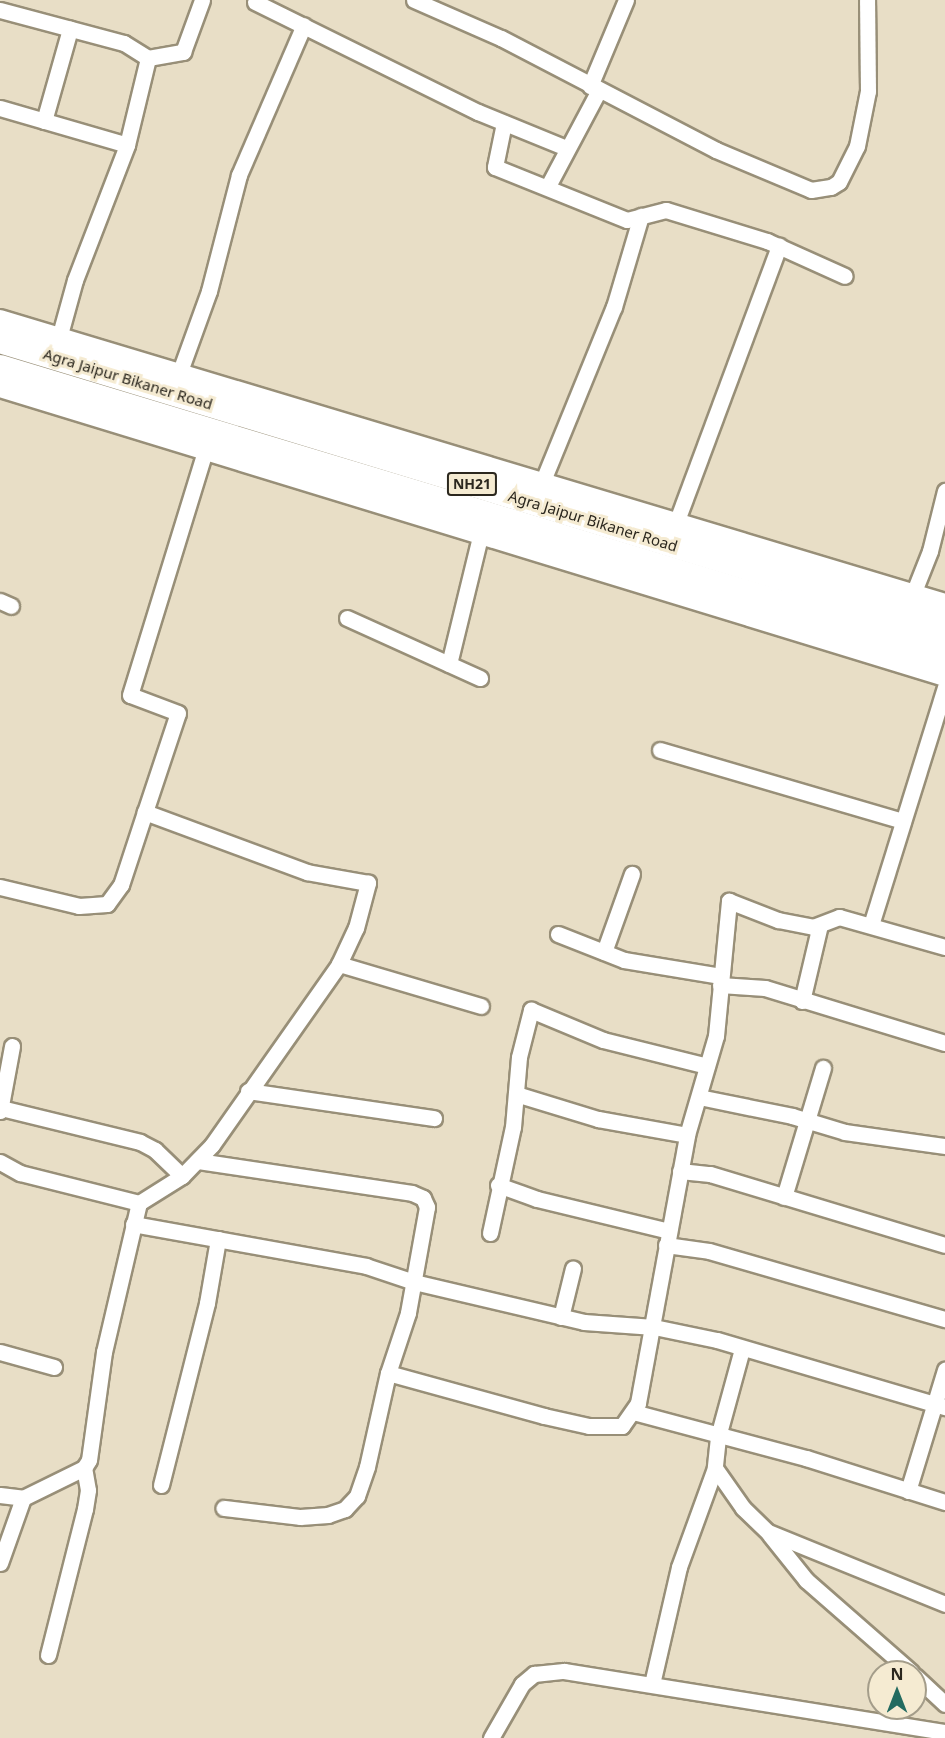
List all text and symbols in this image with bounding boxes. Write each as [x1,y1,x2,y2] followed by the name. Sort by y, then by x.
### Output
[41,345,215,413] street label: Agra Jaipur Bikaner Road
[446,473,498,495] road number: NH21
[506,487,680,555] street label: Agra Jaipur Bikaner Road
[867,1660,927,1720] north arrow
[890,1663,904,1685] text: N

